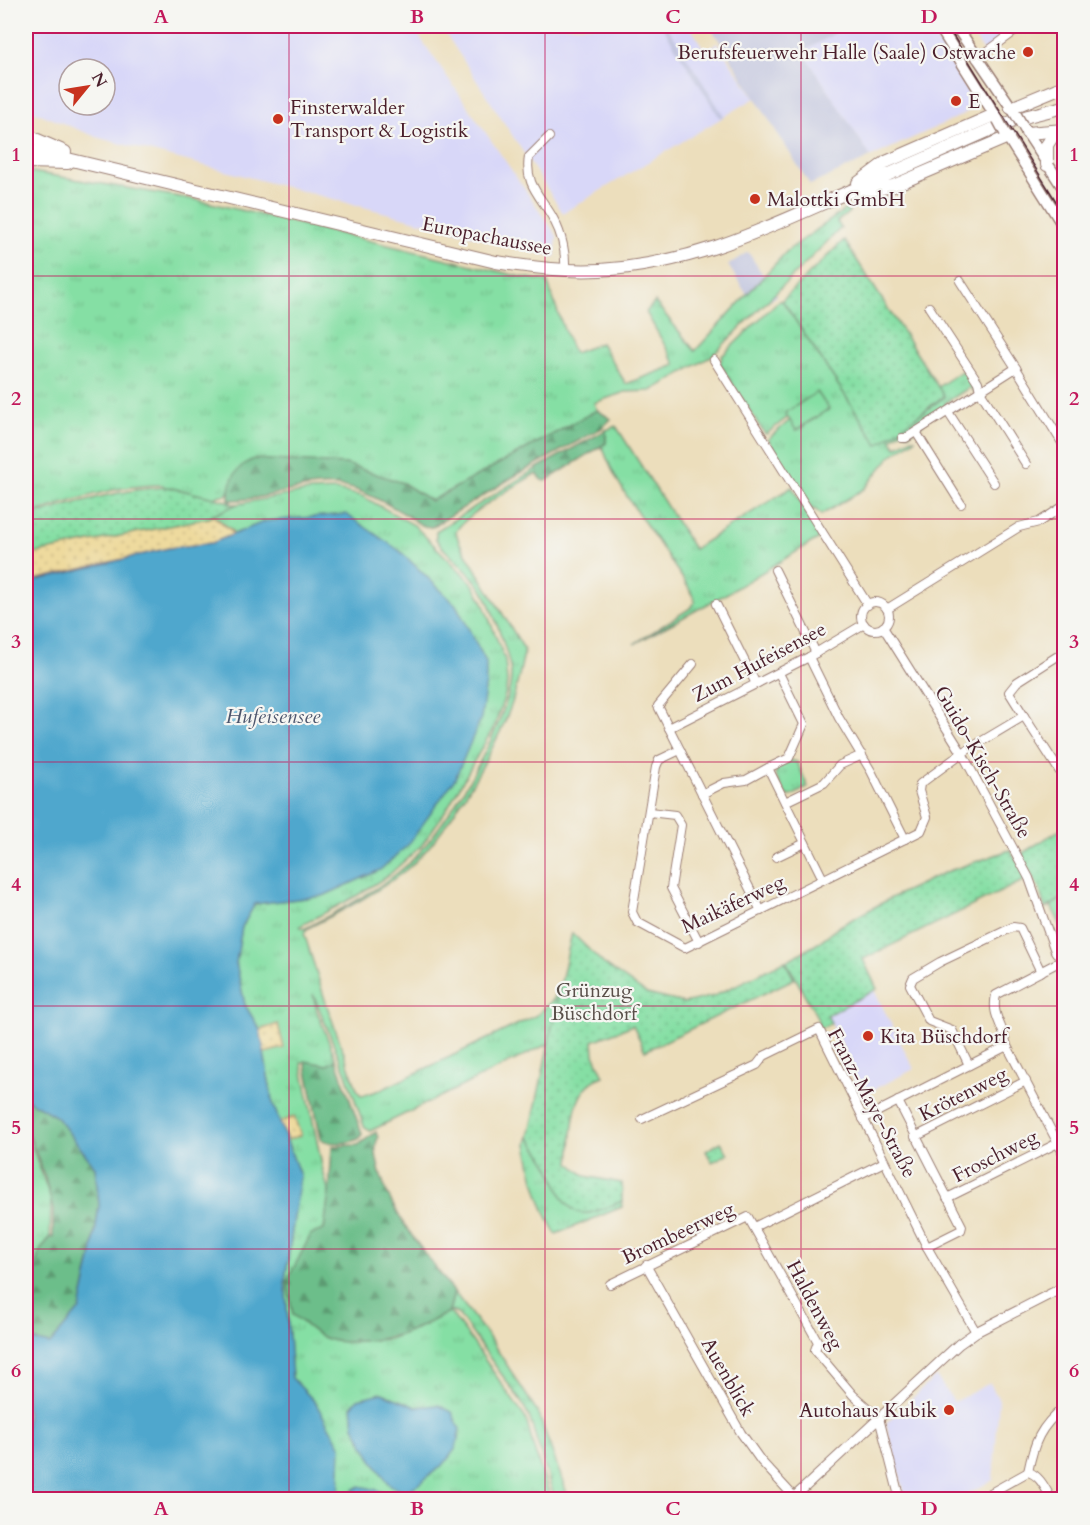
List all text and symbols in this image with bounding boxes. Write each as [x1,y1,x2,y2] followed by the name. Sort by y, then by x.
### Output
[153,3,169,30] text: A
[410,3,424,30] text: B
[665,3,681,30] text: C
[920,3,938,30] text: D
[677,39,1016,66] place label: Berufsfeuerwehr Halle (Saale) Ostwache
[1021,45,1035,59] marker: Berufsfeuerwehr Halle (Saale) Ostwache
[57,57,117,117] north arrow
[86,68,112,92] text: N
[968,88,980,115] place label: E
[290,94,469,144] place label: Finsterwalder Transport & Logistik
[949,94,963,108] marker: E
[271,112,285,126] marker: Finsterwalder Transport & Logistik
[11,141,21,168] text: 1
[1069,141,1079,168] text: 1
[767,186,905,213] place label: Malottki GmbH
[748,192,762,206] marker: Malottki GmbH
[420,210,554,262] street label: Europachaussee
[11,385,21,412] text: 2
[1069,385,1079,412] text: 2
[687,615,831,709] street label: Zum Hufeisensee
[11,628,21,655] text: 3
[1069,628,1079,655] text: 3
[928,681,1038,843] street label: Guido-Kisch-Straße
[226,702,321,731] water label: Hufeisensee
[677,868,790,940] street label: Maikäferweg
[11,871,21,898] text: 4
[1069,871,1079,898] text: 4
[551,977,640,1027] park label: Grünzug Büschdorf
[821,1023,923,1183] street label: Franz-Maye-Straße
[880,1023,1010,1050] place label: Kita Büschdorf
[861,1029,875,1043] marker: Kita Büschdorf
[914,1060,1013,1128] street label: Krötenweg
[11,1114,21,1141] text: 5
[1069,1114,1079,1141] text: 5
[948,1123,1043,1189] street label: Froschweg
[617,1195,739,1271] street label: Brombeerweg
[780,1255,850,1355] street label: Haldenweg
[695,1333,762,1422] street label: Auenblick
[11,1357,21,1384] text: 6
[1069,1357,1079,1384] text: 6
[799,1397,937,1424] place label: Autohaus Kubik
[942,1403,956,1417] marker: Autohaus Kubik
[153,1495,169,1522] text: A
[410,1495,424,1522] text: B
[665,1495,681,1522] text: C
[920,1495,938,1522] text: D

